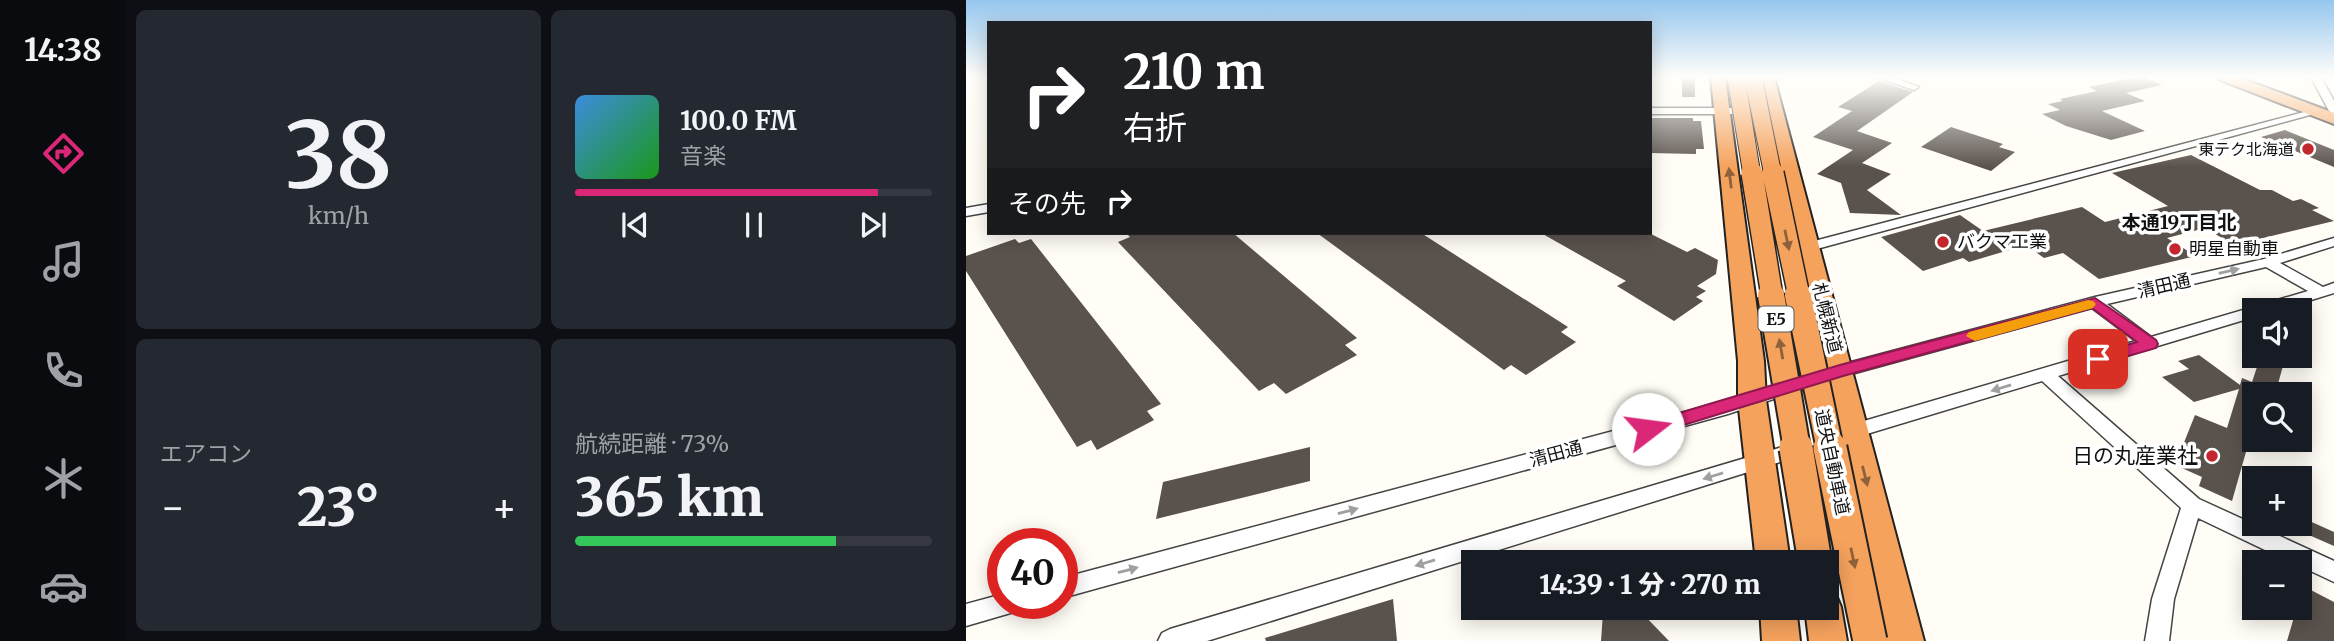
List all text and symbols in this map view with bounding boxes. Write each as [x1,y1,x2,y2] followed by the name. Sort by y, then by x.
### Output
[24,30,102,70] text: 14:38
[1123,41,1264,102] text: 210 m
[1008,49,1099,140] icon: right
[285,98,392,213] text: 38
[680,104,797,137] text: 100.0 FM
[1123,108,1187,148] text: 右折
[39,129,88,178] icon: directions
[2198,139,2294,159] place label: 東テク北海道
[680,141,726,170] text: 音楽
[2300,141,2316,157] marker: 東テク北海道
[1724,166,1735,188] one-way arrow
[1100,182,1138,220] icon: right
[1008,187,1086,220] text: その先
[308,201,369,230] text: km/h
[616,206,654,244] icon: previous
[735,206,773,244] icon: pause
[854,206,892,244] icon: next
[2122,210,2236,234] district label: 本通19丁目北
[1781,229,1792,251] one-way arrow
[1957,230,2047,253] place label: バクマ工業
[1935,234,1951,250] marker: バクマ工業
[39,237,88,286] icon: music
[2189,237,2279,260] place label: 明星自動車
[2167,241,2183,257] marker: 明星自動車
[2218,265,2240,276] one-way arrow
[2135,268,2193,303] street label: 清田通
[1808,280,1847,356] street label: 札幌新道
[2242,298,2312,620] map controls
[2242,298,2312,368] button: sound
[1758,306,1794,332] road number: E5
[2068,329,2128,389] pin
[1775,338,1786,360] one-way arrow
[2079,340,2117,378] icon: arrive
[39,346,88,395] icon: phone
[2242,382,2312,452] button: search
[1990,383,2011,393] one-way arrow
[1611,392,1685,466] position arrow
[1810,407,1855,517] street label: 道央自動車道
[575,429,729,458] text: 航続距離 · 73%
[1527,435,1585,472] street label: 清田通
[160,439,252,468] text: エアコン
[2072,442,2198,469] place label: 日の丸産業社
[2204,448,2220,464] marker: 日の丸産業社
[39,454,88,503] icon: climate
[575,465,764,530] text: 365 km
[1860,465,1871,487] one-way arrow
[2242,466,2312,536] button: +
[1702,471,1723,481] one-way arrow
[297,475,380,540] text: 23°
[160,484,185,531] text: −
[492,484,517,531] text: +
[1337,505,1358,515] one-way arrow
[987,528,1078,619] speed limit sign: 40
[1847,547,1858,569] one-way arrow
[2242,550,2312,620] button: −
[1414,559,1435,569] one-way arrow
[39,562,88,611] icon: car
[1118,565,1139,575] one-way arrow
[1539,568,1761,601] text: 14:39 · 1 分 · 270 m

